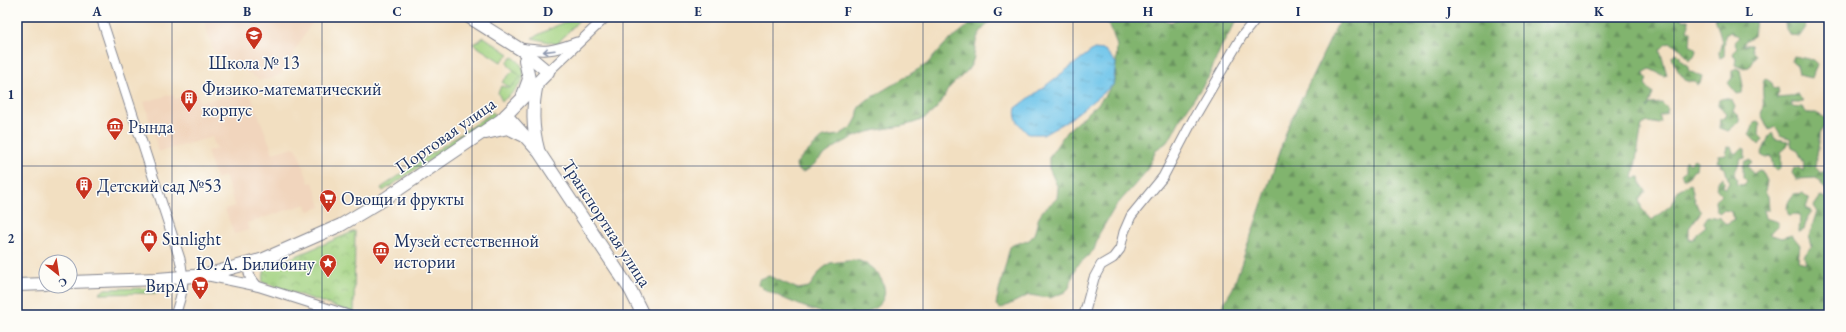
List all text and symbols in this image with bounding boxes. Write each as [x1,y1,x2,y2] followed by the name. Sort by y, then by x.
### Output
[91,3,102,20] text: A
[243,3,251,20] text: B
[392,3,402,20] text: C
[543,3,553,20] text: D
[694,3,702,20] text: E
[844,3,852,20] text: F
[993,3,1003,20] text: G
[1143,3,1154,20] text: H
[1296,3,1301,20] text: I
[1445,3,1452,20] text: J
[1594,3,1605,20] text: K
[1745,3,1753,20] text: L
[244,25,264,50] school or university icon: Школа № 13
[543,47,556,54] one-way arrow
[208,51,300,74] place label: Школа № 13
[202,77,382,121] place label: Физико-математический корпус
[8,86,15,103] text: 1
[179,88,199,113] building icon: Физико-математический корпус
[390,91,501,178] street label: Портовая улица
[128,115,175,138] place label: Рында
[105,116,125,141] museum icon: Рында
[557,155,657,292] street label: Транспортная улица
[97,174,221,197] place label: Детский сад №53
[74,175,94,200] building icon: Детский сад №53
[341,187,464,210] place label: Овощи и фрукты
[318,188,338,213] supermarket icon: Овощи и фрукты
[162,227,221,250] place label: Sunlight
[139,228,159,253] shop icon: Sunlight
[394,229,540,273] place label: Музей естественной истории
[8,230,15,247] text: 2
[371,240,391,265] museum icon: Музей естественной истории
[196,252,315,275] place label: Ю. А. Билибину
[318,253,338,278] place icon: Ю. А. Билибину
[38,254,78,294] north arrow
[145,274,188,297] place label: ВирА
[56,275,70,291] text: С
[190,275,210,300] supermarket icon: ВирА

